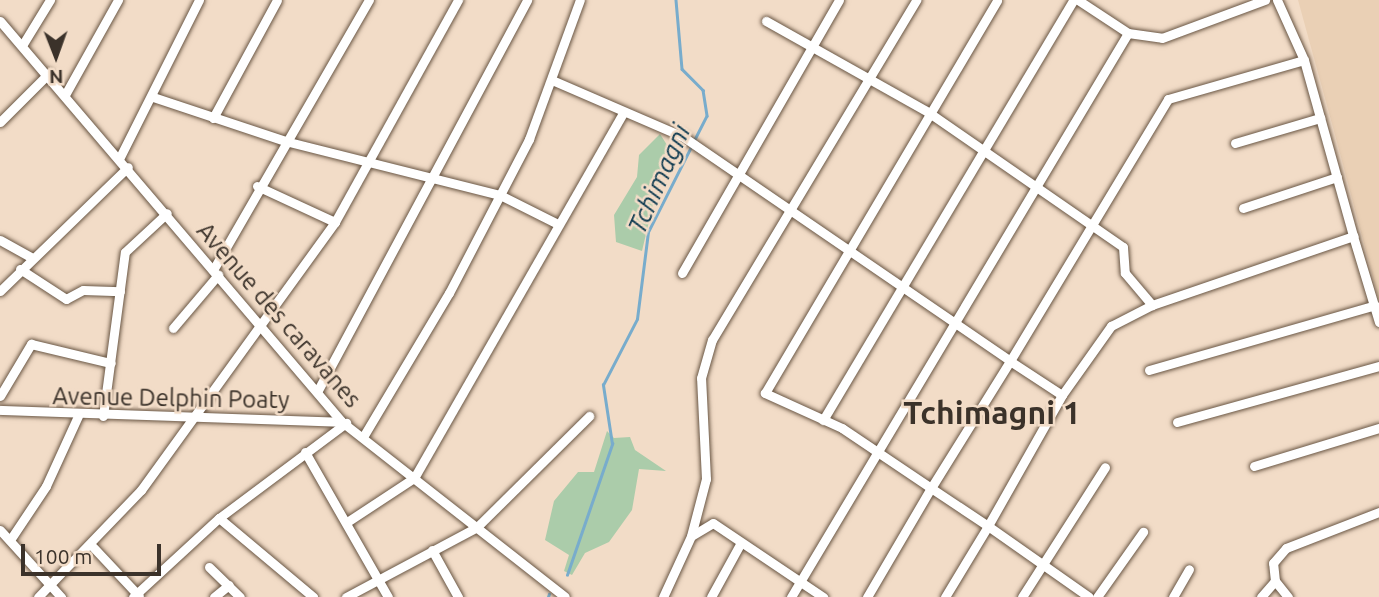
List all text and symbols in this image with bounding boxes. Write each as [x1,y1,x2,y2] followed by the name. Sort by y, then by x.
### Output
[21,21,91,91] north arrow
[49,66,64,88] text: N
[621,120,697,238] water label: Tchimagni
[191,217,367,413] street label: Avenue des caravanes
[52,382,290,414] street label: Avenue Delphin Poaty
[903,393,1081,431] district label: Tchimagni 1
[24,530,164,574] scale bar
[34,544,92,568] text: 100 m

